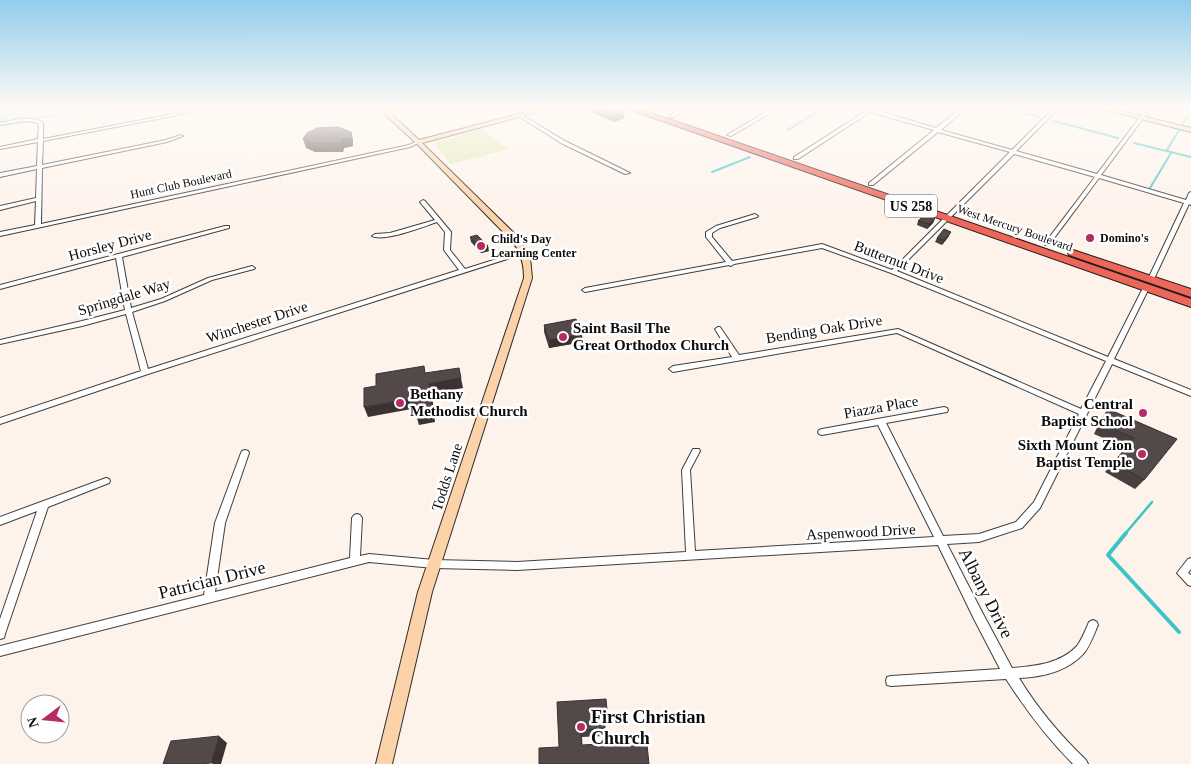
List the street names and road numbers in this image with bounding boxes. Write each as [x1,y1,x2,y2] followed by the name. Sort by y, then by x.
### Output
[129,166,233,202] street label: Hunt Club Boulevard
[885,195,937,218] road number: US 258
[956,202,1074,254] street label: West Mercury Boulevard
[67,226,154,264] street label: Horsley Drive
[852,238,946,287] street label: Butternut Drive
[76,275,173,319] street label: Springdale Way
[204,298,310,346] street label: Winchester Drive
[765,312,884,346] street label: Bending Oak Drive
[842,393,920,421] street label: Piazza Place
[429,441,466,513] street label: Todds Lane
[806,521,916,543] street label: Aspenwood Drive
[955,545,1017,641] street label: Albany Drive
[156,557,268,603] street label: Patrician Drive

